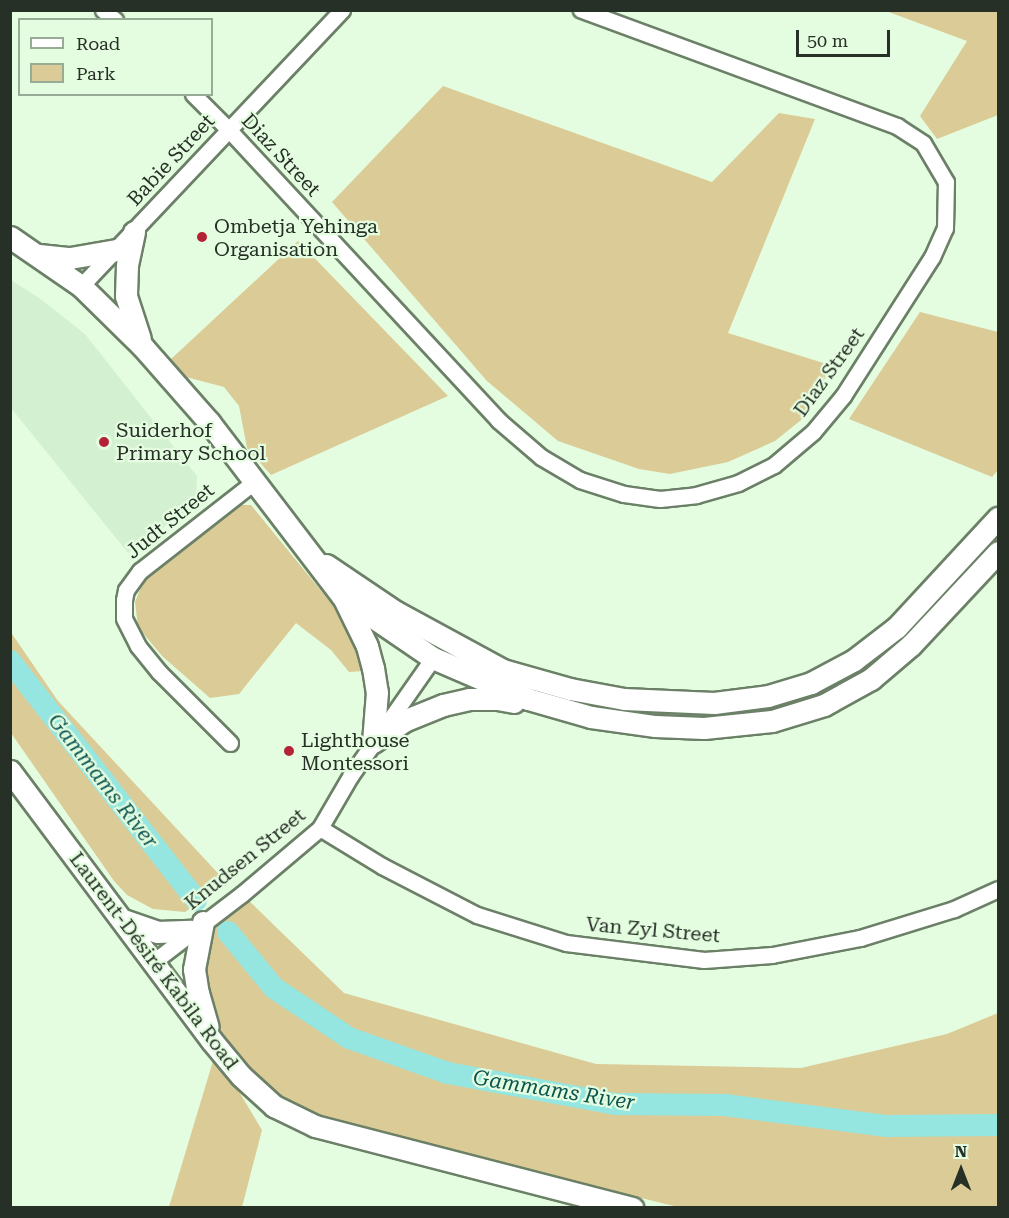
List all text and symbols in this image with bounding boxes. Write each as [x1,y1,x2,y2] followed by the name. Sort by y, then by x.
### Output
[18,18,213,96] legend
[799,18,894,56] scale bar
[807,30,848,51] text: 50 m
[76,33,120,54] text: Road
[76,63,116,84] text: Park
[122,109,220,211] street label: Babie Street
[237,109,325,201] street label: Diaz Street
[214,214,378,261] place label: Ombetja Yehinga Organisation
[195,230,209,244] marker: Ombetja Yehinga Organisation
[789,323,869,421] street label: Diaz Street
[116,418,266,465] place label: Suiderhof Primary School
[97,435,111,449] marker: Suiderhof Primary School
[121,478,219,564] street label: Judt Street
[43,709,163,853] water label: Gammams River
[301,728,410,775] place label: Lighthouse Montessori
[282,744,296,758] marker: Lighthouse Montessori
[180,803,310,915] street label: Knudsen Street
[64,848,244,1074] street label: Laurent-Désiré Kabila Road
[585,912,721,948] street label: Van Zyl Street
[471,1065,637,1115] water label: Gammams River
[931,1140,991,1200] north arrow
[955,1142,967,1161] text: N

